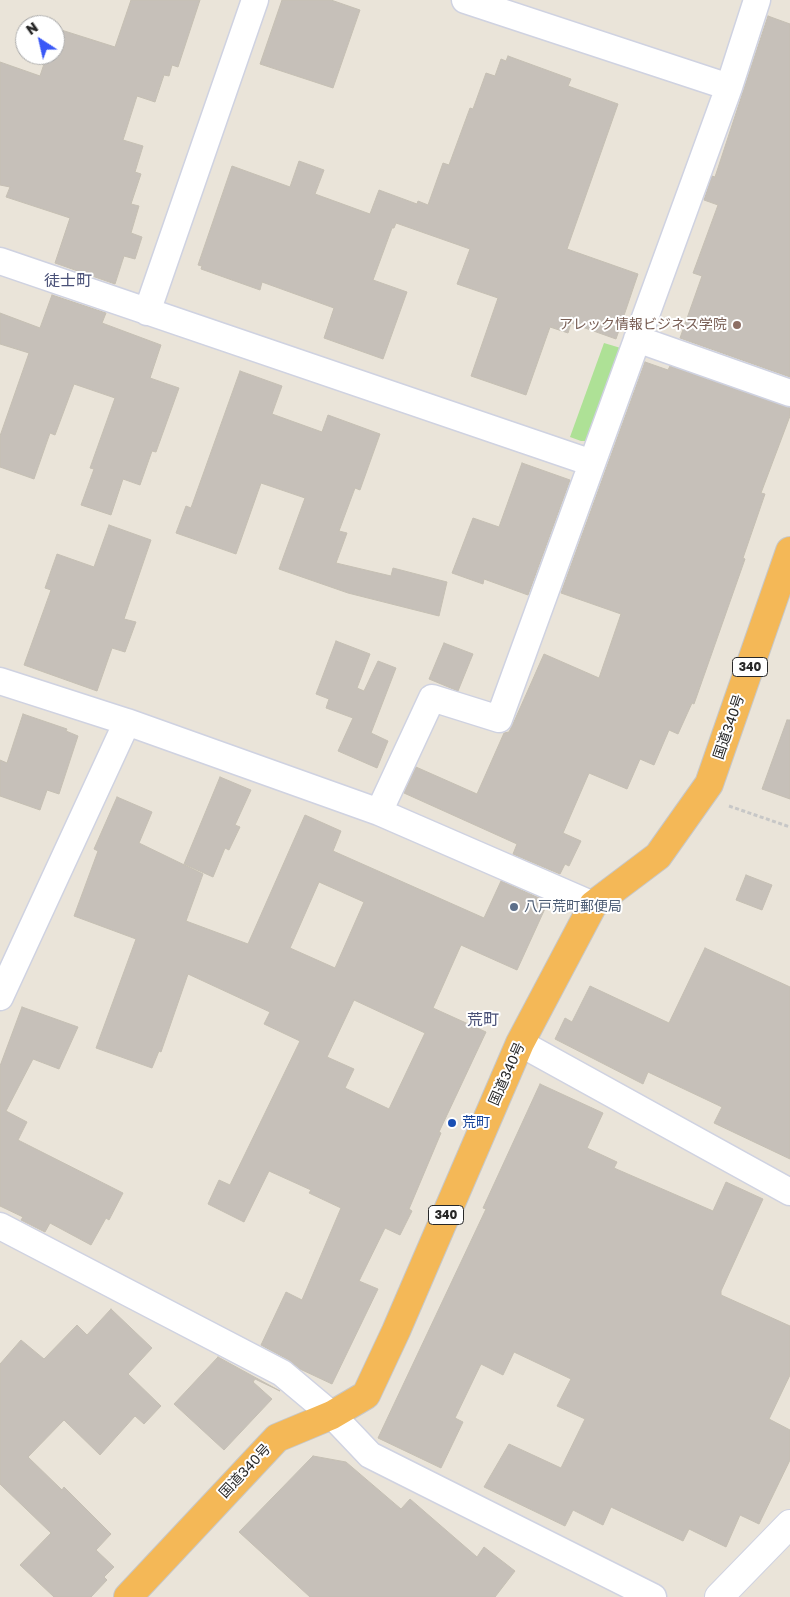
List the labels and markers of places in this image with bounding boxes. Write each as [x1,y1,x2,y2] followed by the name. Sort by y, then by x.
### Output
[559,317,727,333] place label: アレック情報ビジネス学院
[731,319,743,331] marker: アレック情報ビジネス学院
[524,899,622,915] place label: 八戸荒町郵便局
[508,901,520,913] marker: 八戸荒町郵便局
[462,1115,490,1131] place label: 荒町
[446,1117,458,1129] marker: 荒町

